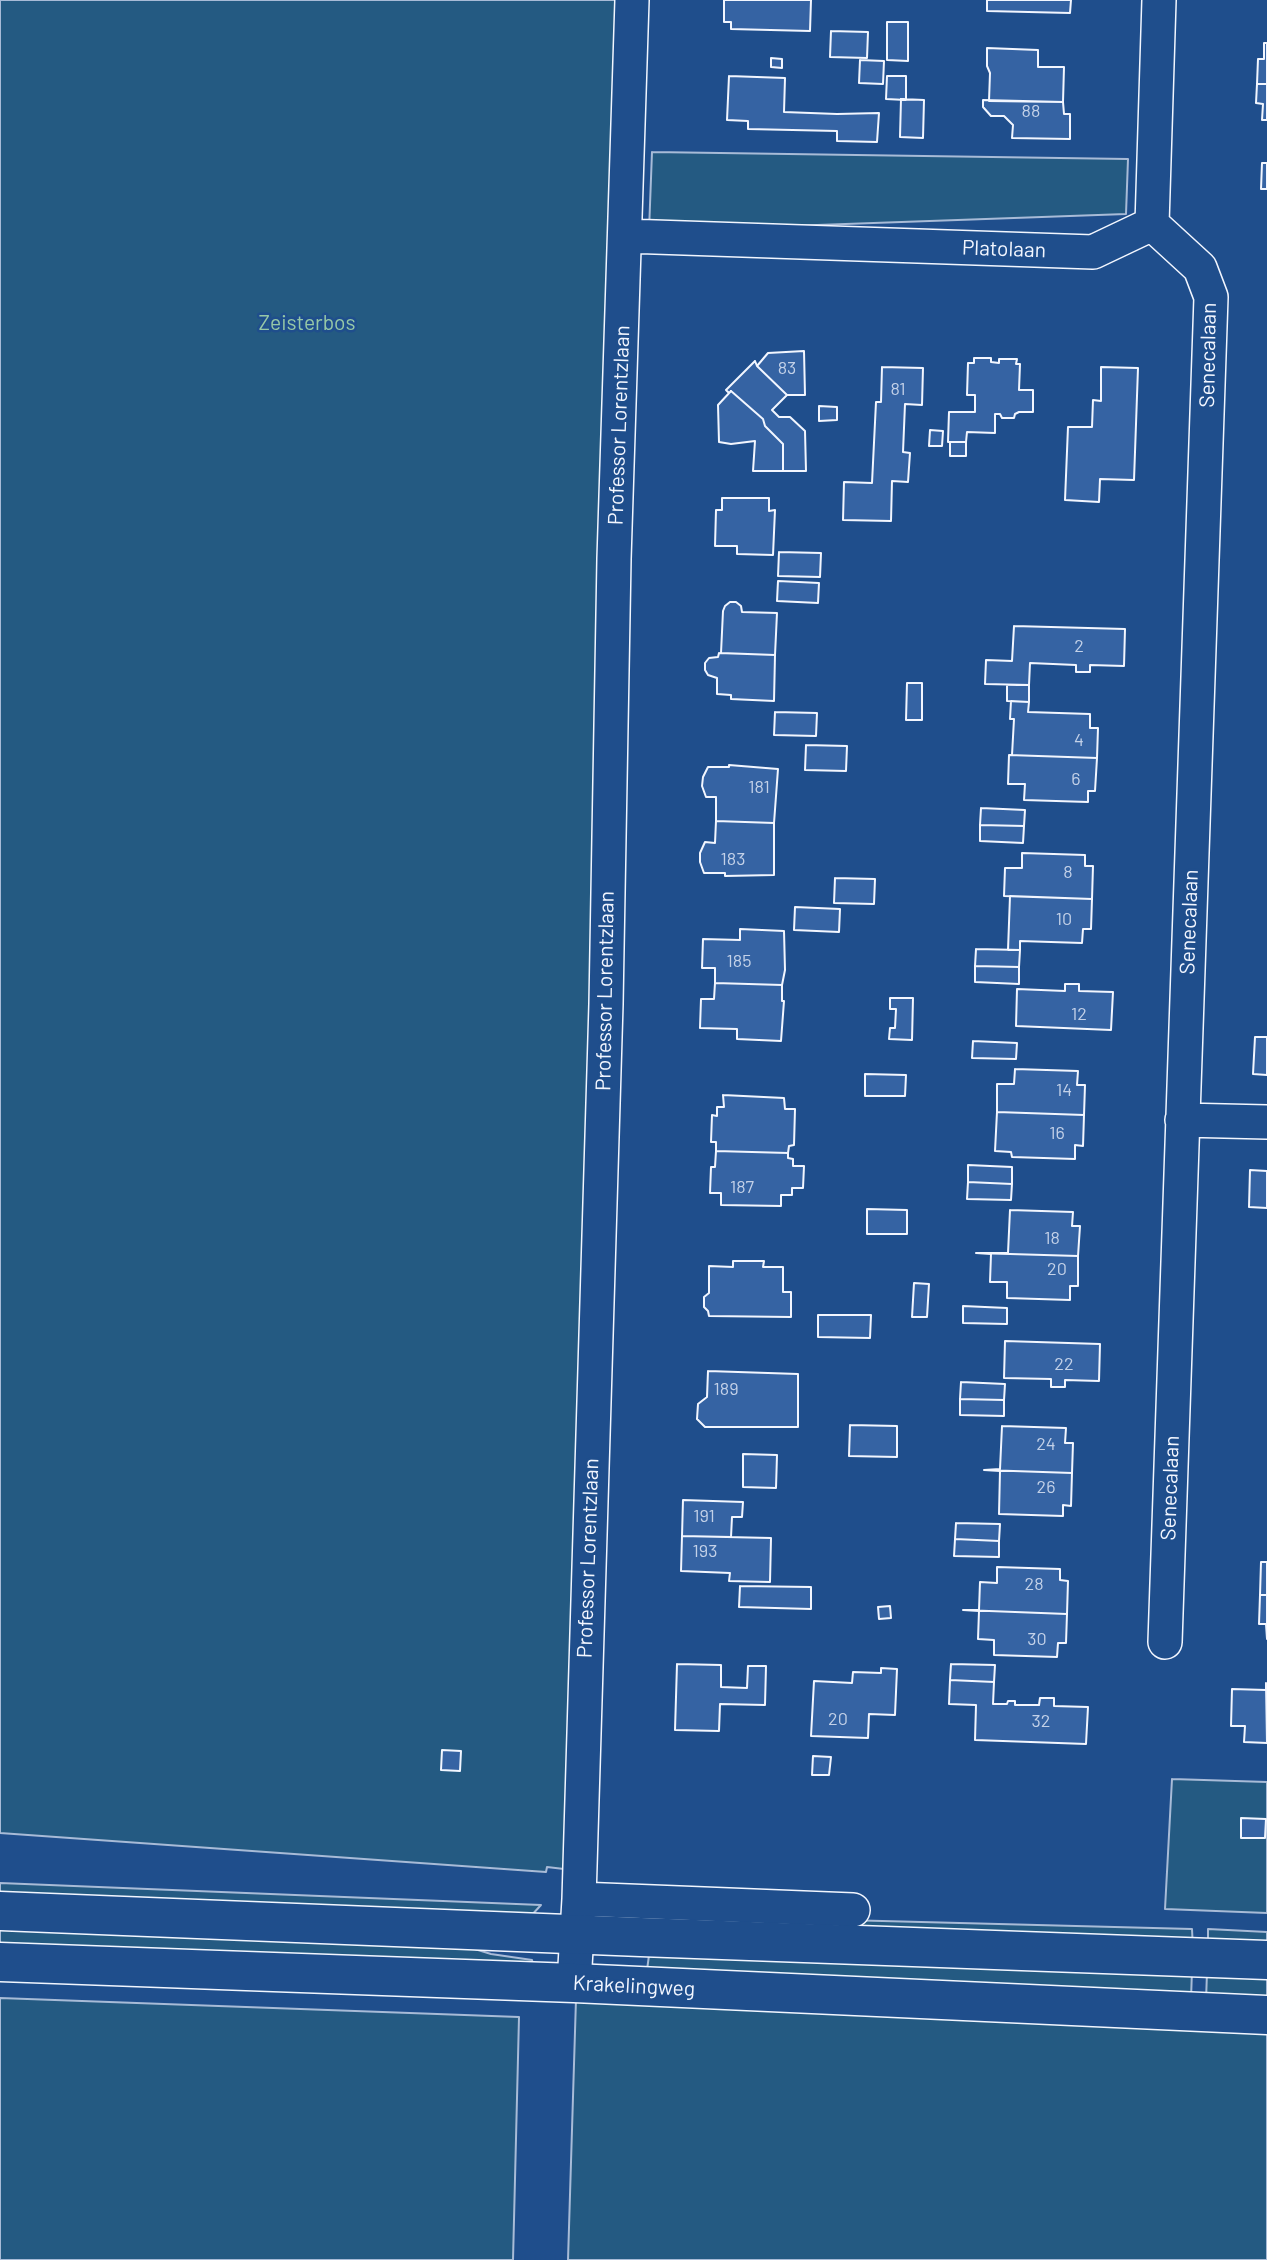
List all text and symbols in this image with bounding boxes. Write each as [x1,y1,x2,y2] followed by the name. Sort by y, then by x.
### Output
[1022,100,1040,122] house number: 88
[961,235,1047,263] street label: Platolaan
[1194,302,1222,408] street label: Senecalaan
[258,310,356,336] park label: Zeisterbos
[603,325,635,525] street label: Professor Lorentzlaan
[778,357,796,379] house number: 83
[890,378,906,400] house number: 81
[1074,635,1084,657] house number: 2
[1074,729,1084,751] house number: 4
[1071,768,1081,790] house number: 6
[748,776,770,798] house number: 181
[721,848,745,870] house number: 183
[1063,861,1073,883] house number: 8
[1175,869,1203,975] street label: Senecalaan
[591,891,619,1091] street label: Professor Lorentzlaan
[1056,908,1072,930] house number: 10
[727,950,751,972] house number: 185
[1071,1003,1087,1025] house number: 12
[1056,1079,1072,1101] house number: 14
[1049,1122,1065,1144] house number: 16
[730,1176,754,1198] house number: 187
[1044,1227,1060,1249] house number: 18
[1047,1258,1067,1280] house number: 20
[1054,1353,1074,1375] house number: 22
[713,1378,739,1400] house number: 189
[1036,1433,1056,1455] house number: 24
[1156,1435,1184,1541] street label: Senecalaan
[572,1458,604,1658] street label: Professor Lorentzlaan
[1037,1476,1055,1498] house number: 26
[693,1505,715,1527] house number: 191
[693,1540,717,1562] house number: 193
[1024,1573,1044,1595] house number: 28
[1027,1628,1047,1650] house number: 30
[828,1708,848,1730] house number: 20
[1032,1710,1050,1732] house number: 32
[572,1970,696,2002] street label: Krakelingweg

